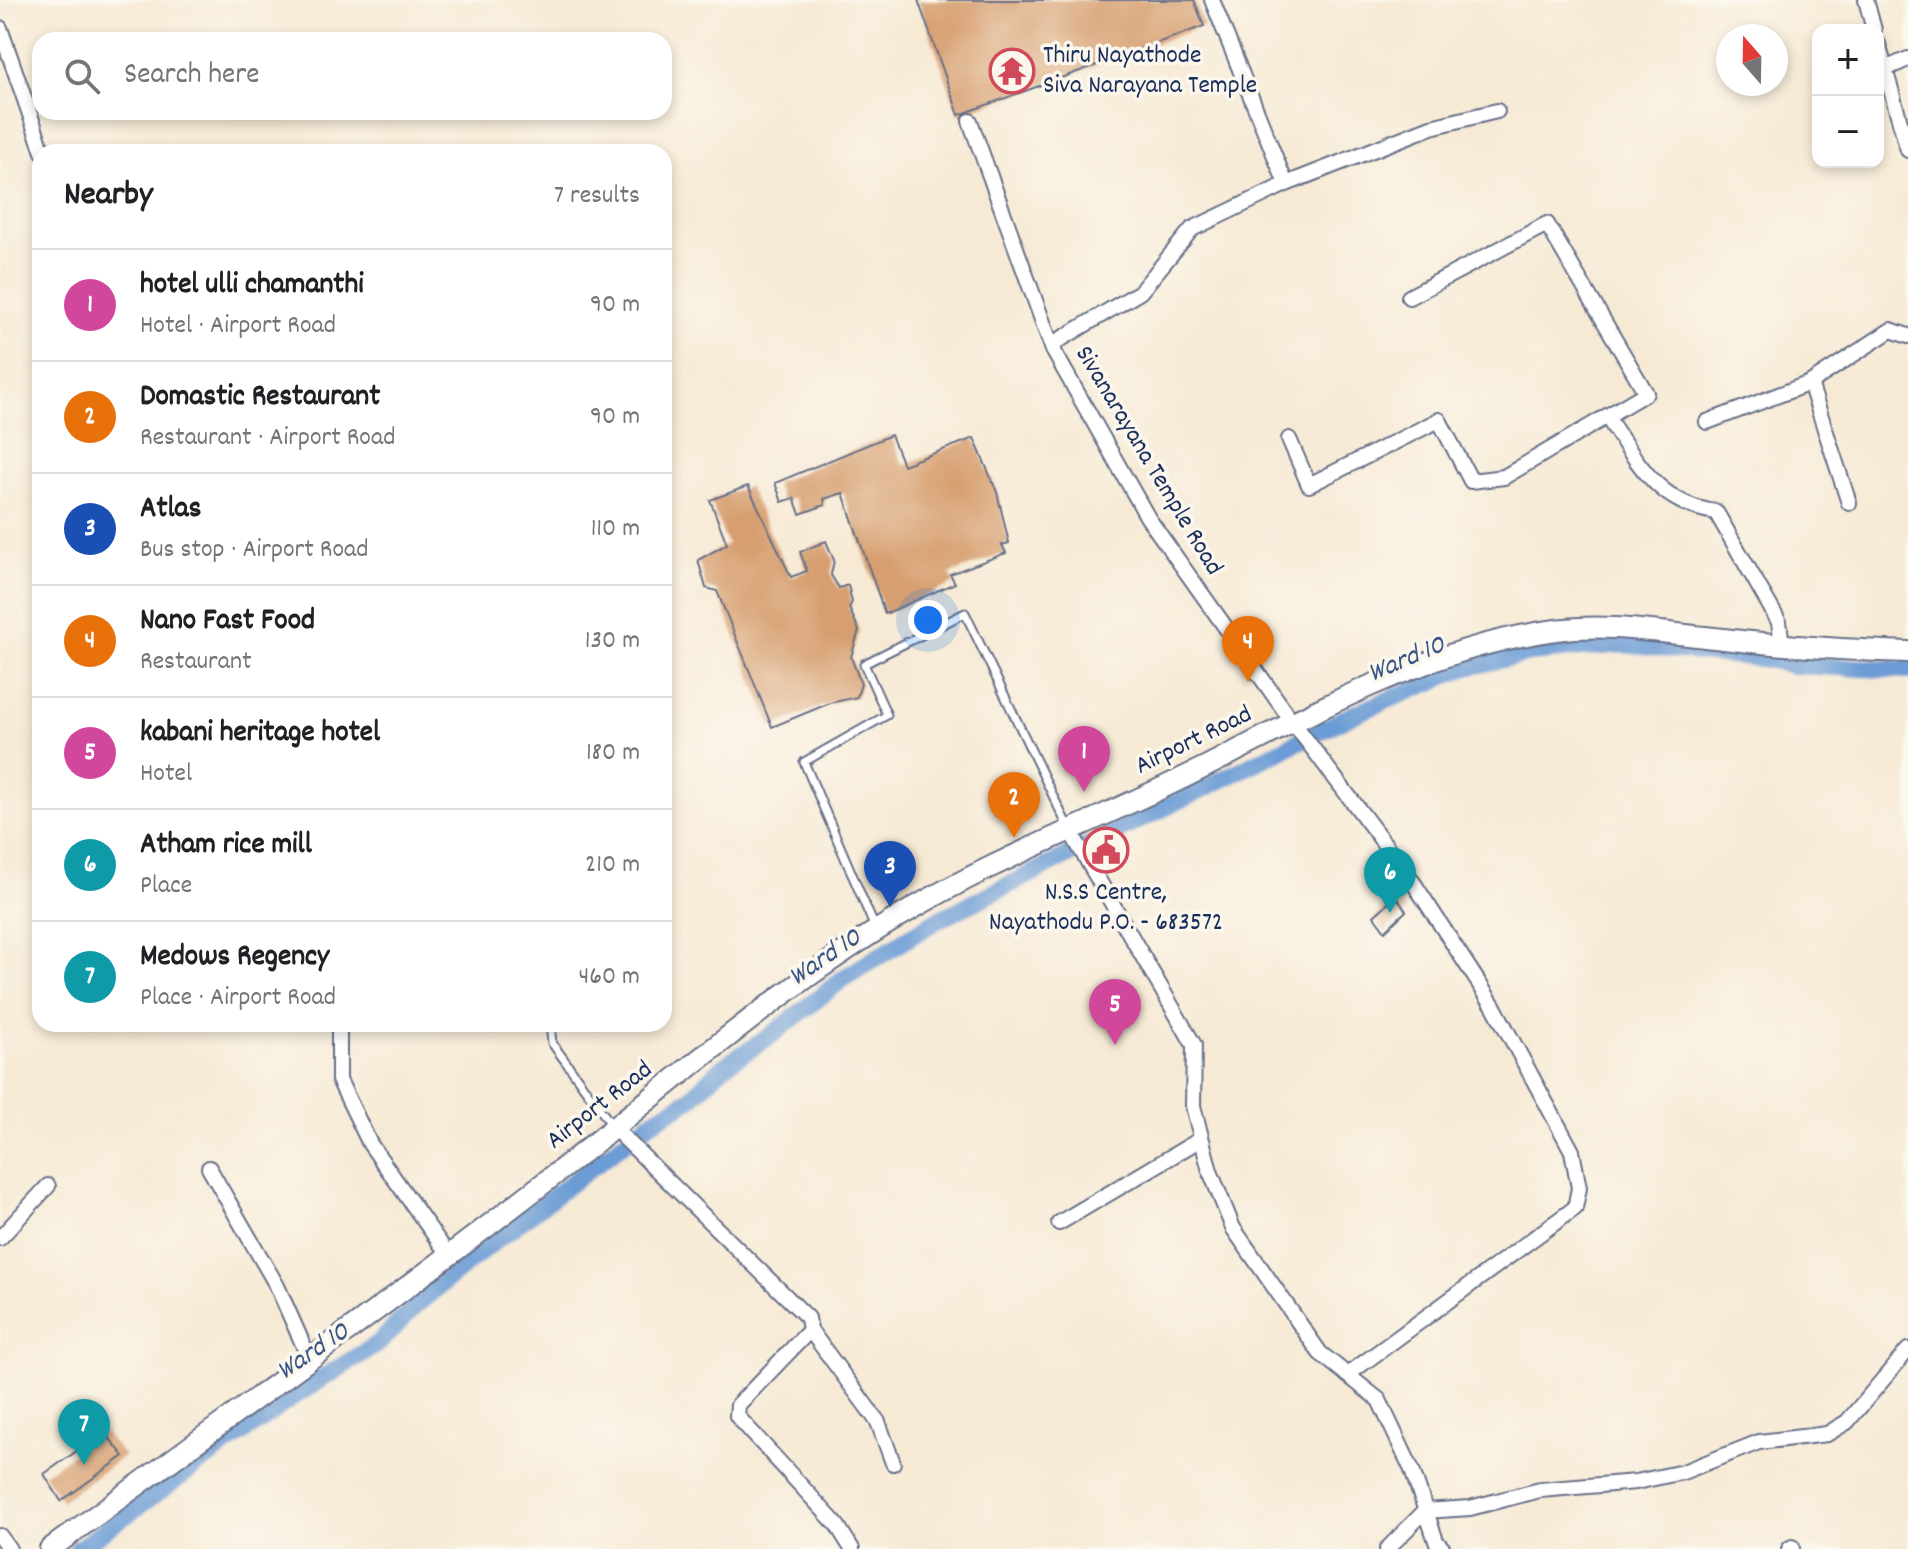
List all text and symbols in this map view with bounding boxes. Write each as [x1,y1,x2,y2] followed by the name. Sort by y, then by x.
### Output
[1716,24,1788,96] north arrow
[1812,24,1884,168] map controls
[1812,24,1884,96] button: +
[32,32,672,120] search box
[1043,38,1257,105] place label: Thiru Nayathode Siva Narayana Temple
[988,47,1036,95] temple icon: Thiru Nayathode Siva Narayana Temple
[60,54,104,98] icon: search
[124,55,260,98] text: Search here
[1812,96,1884,168] button: −
[64,172,153,221] text: Nearby
[554,178,640,215] text: 7 results
[140,265,364,308] text: hotel ulli chamanthi
[87,287,93,324] text: 1
[590,287,640,324] text: 90 m
[140,308,336,345] text: Hotel · Airport Road
[1065,339,1231,583] street label: Sivanarayana Temple Road
[140,377,380,420] text: Domastic Restaurant
[84,399,96,436] text: 2
[590,399,640,436] text: 90 m
[140,420,395,457] text: Restaurant · Airport Road
[140,489,201,532] text: Atlas
[84,511,96,548] text: 3
[591,511,640,548] text: 110 m
[140,532,368,569] text: Bus stop · Airport Road
[908,600,948,640] your location
[140,601,315,644] text: Nano Fast Food
[1222,616,1274,682] pin: 4
[85,623,95,660] text: 4
[585,623,640,660] text: 130 m
[1362,626,1453,695] water label: Ward 10
[140,644,252,681] text: Restaurant
[1129,697,1259,785] street label: Airport Road
[140,713,380,756] text: kabani heritage hotel
[1058,726,1110,792] pin: 1
[84,735,96,772] text: 5
[586,735,640,772] text: 180 m
[140,756,192,793] text: Hotel
[988,772,1040,838] pin: 2
[140,825,312,868] text: Atham rice mill
[1082,826,1130,874] public building icon: N.S.S Centre, Nayathodu P.O. - 683572
[864,841,916,907] pin: 3
[84,847,96,884] text: 6
[585,847,640,884] text: 210 m
[1364,847,1416,913] pin: 6
[140,868,192,905] text: Place
[989,875,1223,942] place label: N.S.S Centre, Nayathodu P.O. - 683572
[781,919,872,998] water label: Ward 10
[140,937,329,980] text: Medows Regency
[85,959,95,996] text: 7
[578,959,640,996] text: 460 m
[1089,979,1141,1045] pin: 5
[140,980,336,1017] text: Place · Airport Road
[539,1053,661,1159] street label: Airport Road
[269,1313,360,1392] water label: Ward 10
[58,1399,110,1465] pin: 7

